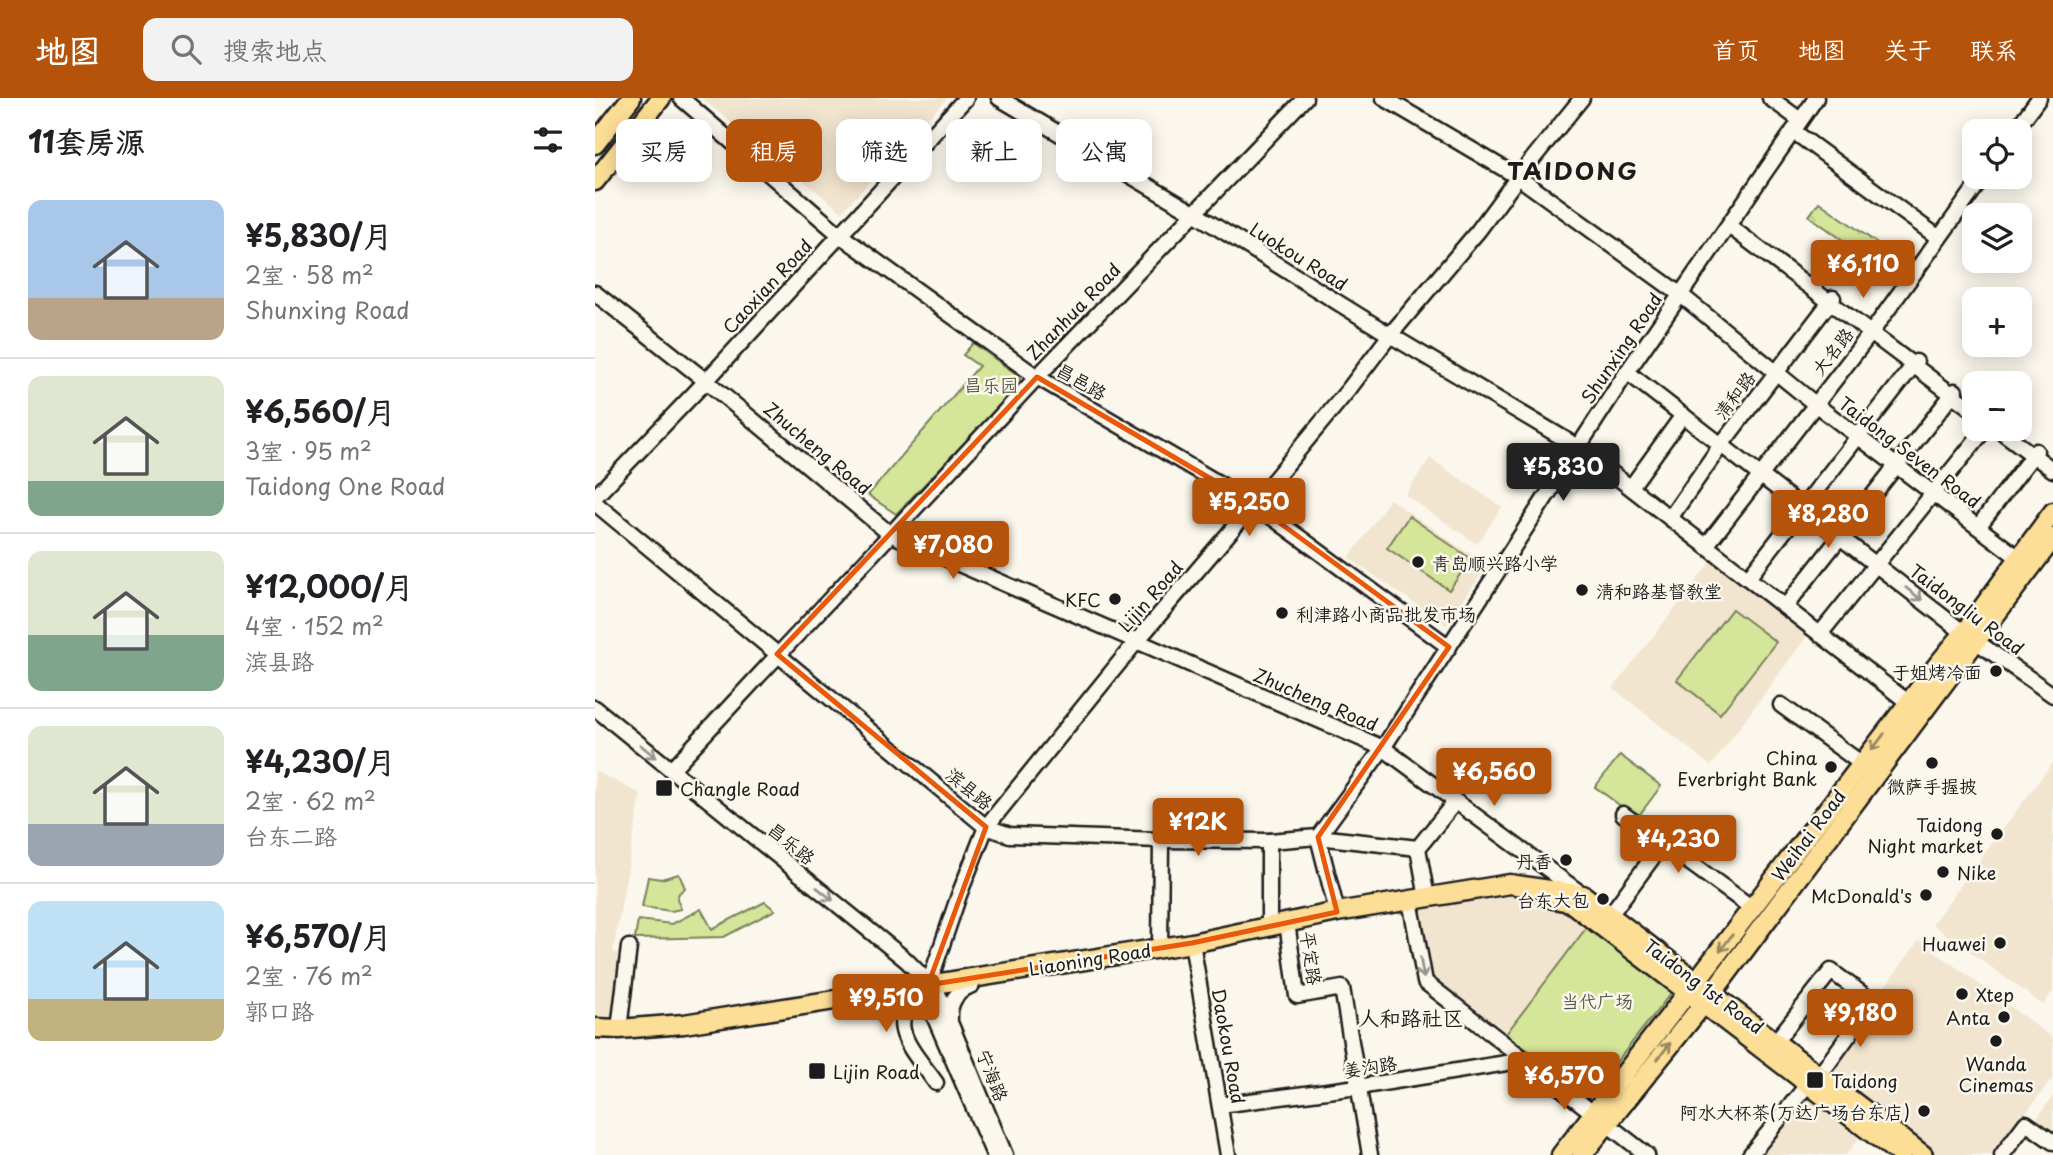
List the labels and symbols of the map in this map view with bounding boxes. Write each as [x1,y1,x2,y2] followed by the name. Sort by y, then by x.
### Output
[1507,152,1639,188] district label: TAIDONG
[1245,215,1353,297] street label: Luokou Road
[716,233,818,339] street label: Caoxian Road
[1806,240,1920,300] pin: ¥6,110
[1020,256,1126,366] street label: Zhanhua Road
[1574,287,1668,409] street label: Shunxing Road
[1805,321,1859,381] street label: 大名路
[1052,356,1112,406] street label: 昌邑路
[1707,365,1761,425] street label: 清和路
[964,371,1018,398] park label: 昌乐园
[1833,390,1987,514] street label: Taidong Seven Road
[758,395,878,501] street label: Zhucheng Road
[1506,444,1620,503] pin: ¥5,830
[1192,478,1306,538] pin: ¥5,250
[1771,490,1885,550] pin: ¥8,280
[896,522,1010,581] pin: ¥7,080
[1432,549,1558,576] place label: 青岛顺兴路小学
[1111,554,1189,638] street label: Lijin Road
[1410,554,1426,570] marker: 青岛顺兴路小学
[1904,557,2030,661] street label: Taidongliu Road
[1596,577,1722,604] place label: 清和路基督教堂
[1574,582,1590,598] marker: 清和路基督教堂
[1065,586,1101,613] place label: KFC
[1904,587,1922,602] one-way arrow
[1107,591,1123,607] marker: KFC
[1296,600,1476,627] place label: 利津路小商品批发市场
[1274,605,1290,621] marker: 利津路小商品批发市场
[1892,658,1982,685] place label: 于姐烤冷面
[1250,661,1382,737] street label: Zhucheng Road
[1988,663,2004,679] marker: 于姐烤冷面
[1871,732,1886,751] one-way arrow
[638,743,656,759] one-way arrow
[1677,744,1818,792] place label: China Everbright Bank
[1437,748,1551,808] pin: ¥6,560
[1924,755,1940,771] marker: 微萨手握披
[1823,759,1839,775] marker: China Everbright Bank
[941,760,999,816] street label: 滨县路
[1887,772,1977,799] place label: 微萨手握披
[680,775,800,802] place label: Changle Road
[654,778,674,798] marker: Changle Road
[1764,783,1852,887] street label: Weihai Road
[1157,798,1239,858] pin: ¥12K
[1867,811,1983,859] place label: Taidong Night market
[763,816,821,870] street label: 昌乐路
[1621,816,1735,875] pin: ¥4,230
[1989,826,2005,842] marker: Taidong Night market
[1516,847,1552,874] place label: 丹香
[1558,852,1574,868] marker: 丹香
[1957,859,1996,886] place label: Nike
[1935,864,1951,880] marker: Nike
[1811,882,1912,909] place label: McDonald's
[1517,886,1589,913] place label: 台东大包
[815,887,833,902] one-way arrow
[1918,887,1934,903] marker: McDonald's
[1595,891,1611,907] marker: 台东大包
[1295,929,1329,987] street label: 平定路
[1922,930,1986,957] place label: Huawei
[1638,932,1770,1040] street label: Taidong 1st Road
[1719,933,1733,952] one-way arrow
[1992,935,2008,951] marker: Huawei
[1027,936,1153,982] street label: Liaoning Road
[1416,956,1429,979] one-way arrow
[829,974,943,1034] pin: ¥9,510
[1976,981,2014,1008] place label: Xtep
[1206,986,1252,1106] street label: Daokou Road
[1954,986,1970,1002] marker: Xtep
[1561,987,1633,1014] park label: 当代广场
[1803,990,1917,1049] pin: ¥9,180
[1359,1001,1464,1033] district label: 人和路社区
[1946,1004,1991,1031] place label: Anta
[1996,1009,2012,1025] marker: Anta
[1988,1033,2004,1049] marker: Wanda Cinemas
[1657,1043,1672,1061] one-way arrow
[970,1045,1016,1105] street label: 宁海路
[1341,1048,1399,1084] street label: 姜沟路
[1959,1050,2033,1098] place label: Wanda Cinemas
[1507,1052,1621,1112] pin: ¥6,570
[833,1058,920,1085] place label: Lijin Road
[807,1061,827,1081] marker: Lijin Road
[1831,1067,1898,1094] place label: Taidong
[1805,1070,1825,1090] marker: Taidong
[1680,1098,1910,1125] place label: 阿水大杯茶(万达广场台东店)
[1916,1103,1932,1119] marker: 阿水大杯茶(万达广场台东店)

